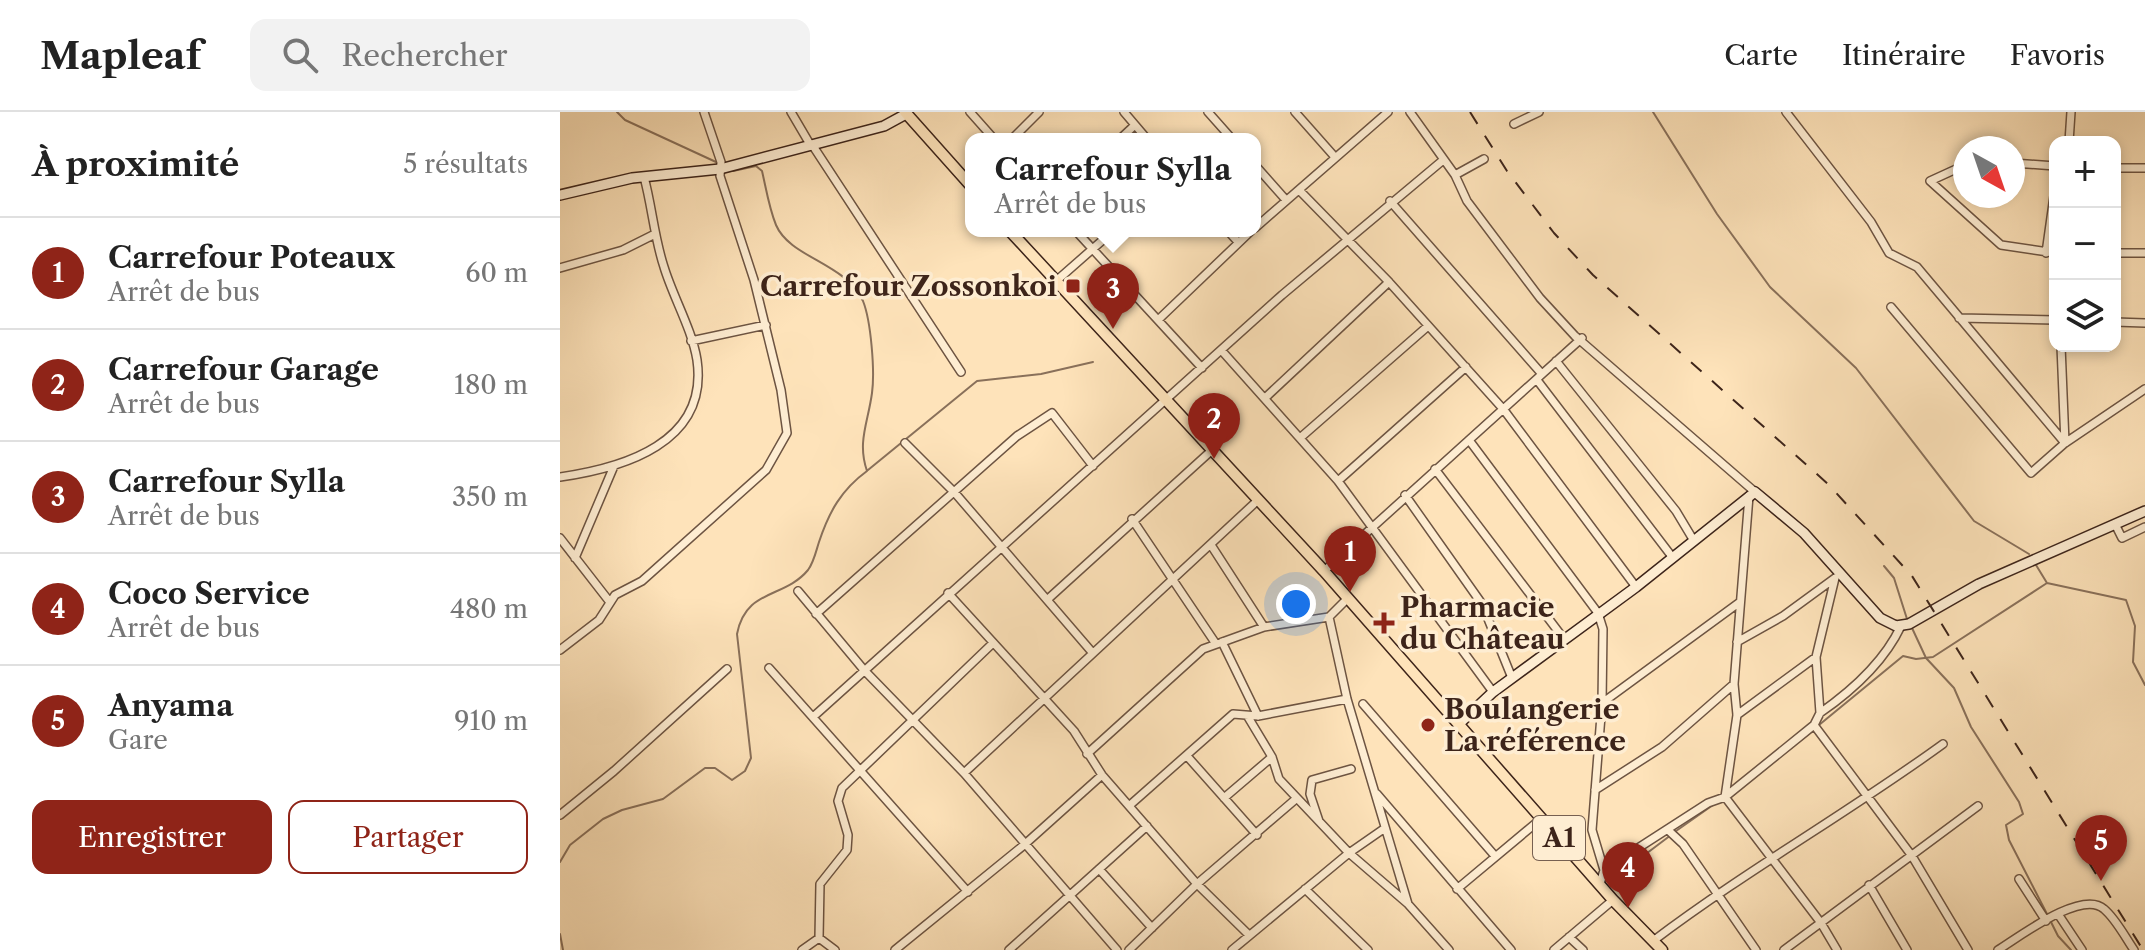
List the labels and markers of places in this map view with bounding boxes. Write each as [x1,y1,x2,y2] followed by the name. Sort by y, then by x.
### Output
[1087,263,1139,329] pin: 3
[760,269,1057,303] place label: Carrefour Zossonkoi
[1064,277,1082,295] marker: Carrefour Zossonkoi
[1188,393,1240,459] pin: 2
[1324,526,1376,592] pin: 1
[1400,590,1565,656] place label: Pharmacie du Château
[1375,614,1393,632] marker: Pharmacie du Château
[1444,692,1626,758] place label: Boulangerie La référence
[1419,716,1437,734] marker: Boulangerie La référence
[2075,815,2127,881] pin: 5
[1602,842,1654,908] pin: 4

